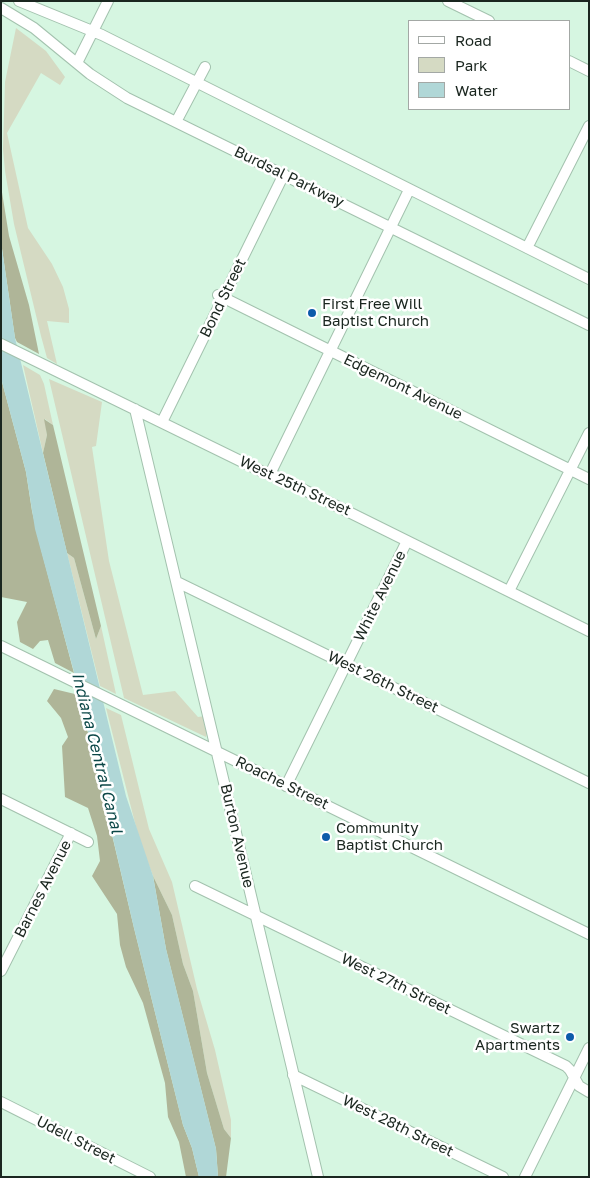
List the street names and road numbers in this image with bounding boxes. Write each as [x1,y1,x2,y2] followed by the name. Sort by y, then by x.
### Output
[231,143,347,211] street label: Burdsal Parkway
[196,256,250,340] street label: Bond Street
[341,350,465,424] street label: Edgemont Avenue
[236,452,354,520] street label: West 25th Street
[350,548,410,644] street label: White Avenue
[325,647,441,717] street label: West 26th Street
[232,753,332,813] street label: Roache Street
[216,782,258,890] street label: Burton Avenue
[11,837,75,941] street label: Barnes Avenue
[338,950,454,1018] street label: West 27th Street
[339,1091,457,1161] street label: West 28th Street
[33,1112,119,1168] street label: Udell Street

